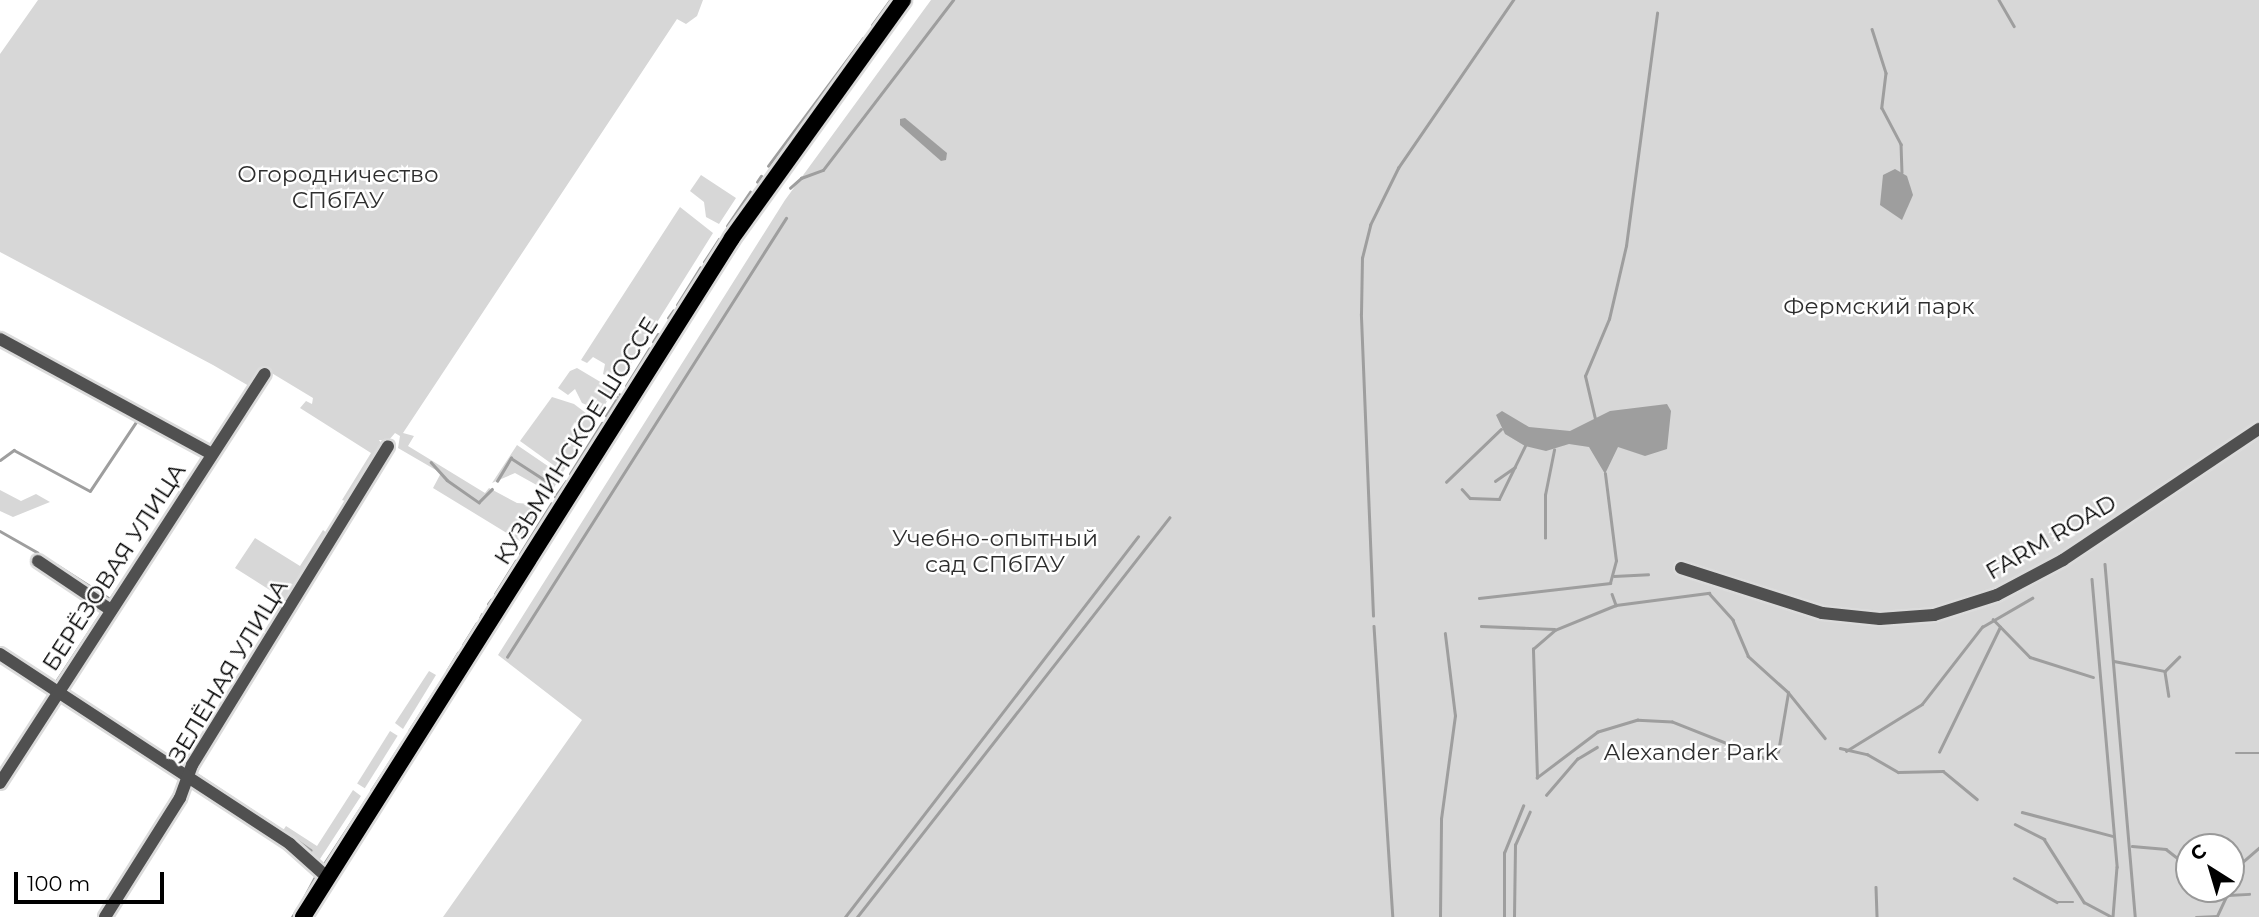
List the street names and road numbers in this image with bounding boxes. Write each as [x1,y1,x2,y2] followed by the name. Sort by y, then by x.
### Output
[488,312,664,570] street label: КУЗЬМИНСКОЕ ШОССЕ
[36,458,192,676] street label: БЕРЁЗОВАЯ УЛИЦА
[1981,489,2121,585] street label: FARM ROAD
[162,574,294,768] street label: ЗЕЛЁНАЯ УЛИЦА

